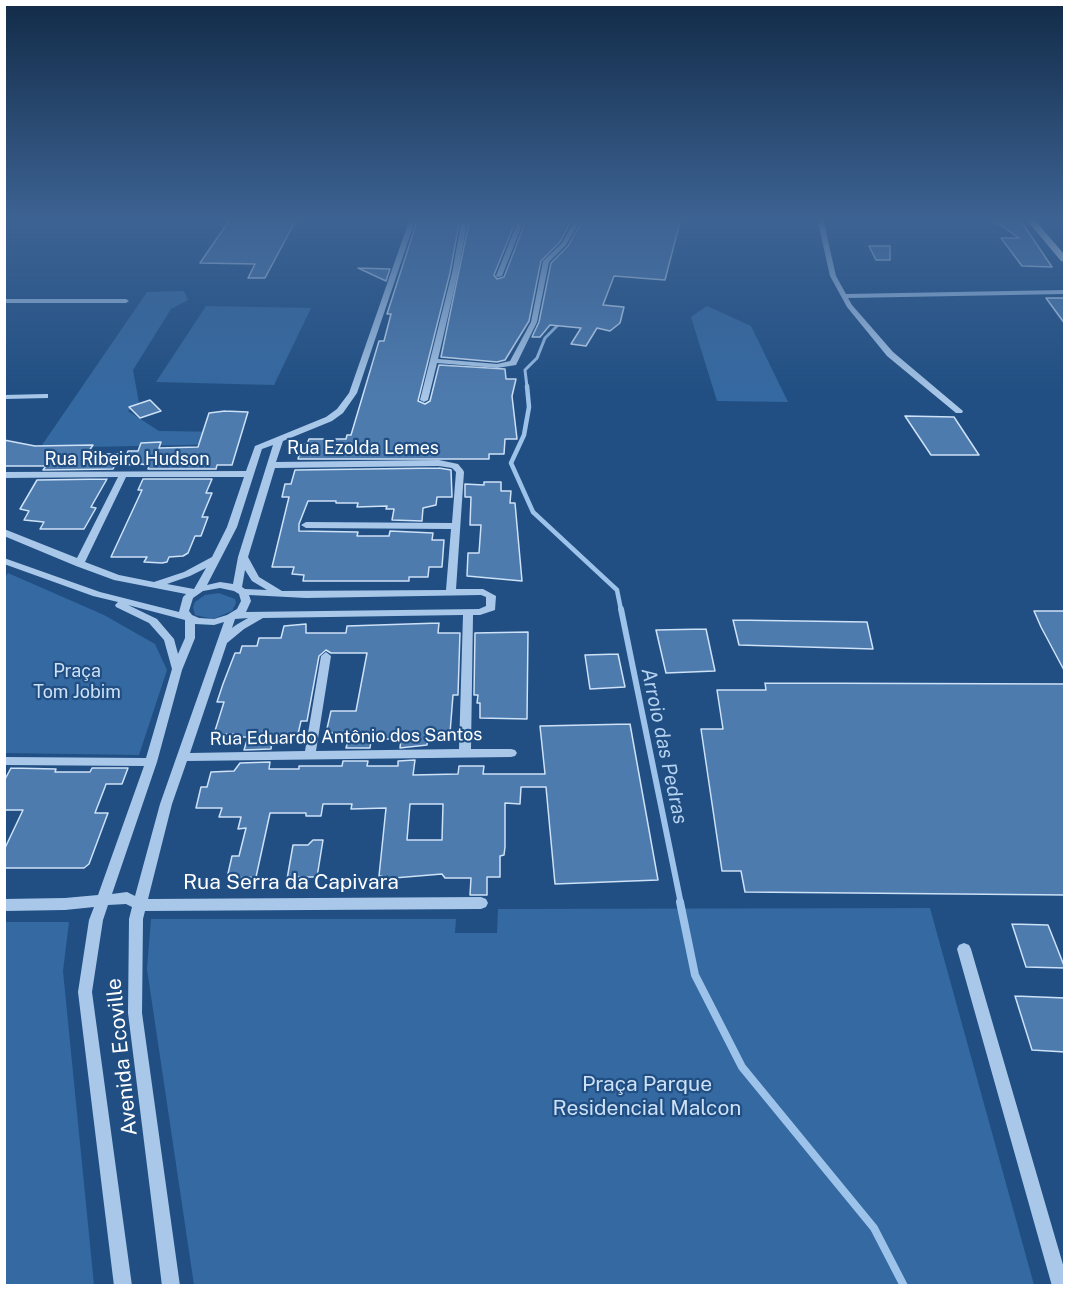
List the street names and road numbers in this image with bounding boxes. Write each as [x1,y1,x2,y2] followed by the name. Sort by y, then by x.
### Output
[287,437,439,459] street label: Rua Ezolda Lemes
[44,448,210,470] street label: Rua Ribeiro Hudson
[210,724,482,750] street label: Rua Eduardo Antônio dos Santos
[183,870,399,896] street label: Rua Serra da Capivara
[101,977,143,1137] street label: Avenida Ecoville

